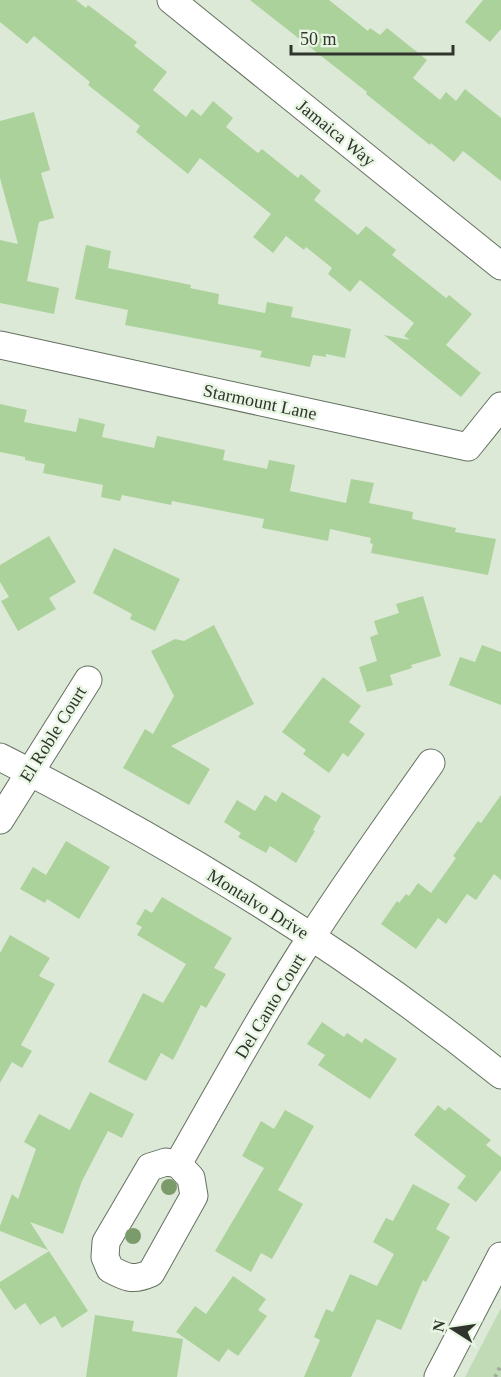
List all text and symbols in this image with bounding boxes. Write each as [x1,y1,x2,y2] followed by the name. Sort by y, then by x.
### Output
[291,18,453,56] scale bar
[300,29,337,49] text: 50 m
[293,95,379,171] street label: Jamaica Way
[201,380,319,424] street label: Starmount Lane
[16,682,90,786] street label: El Roble Court
[204,865,312,943] street label: Montalvo Drive
[231,950,309,1062] street label: Del Canto Court
[423,1299,483,1359] north arrow
[429,1318,448,1333] text: N

